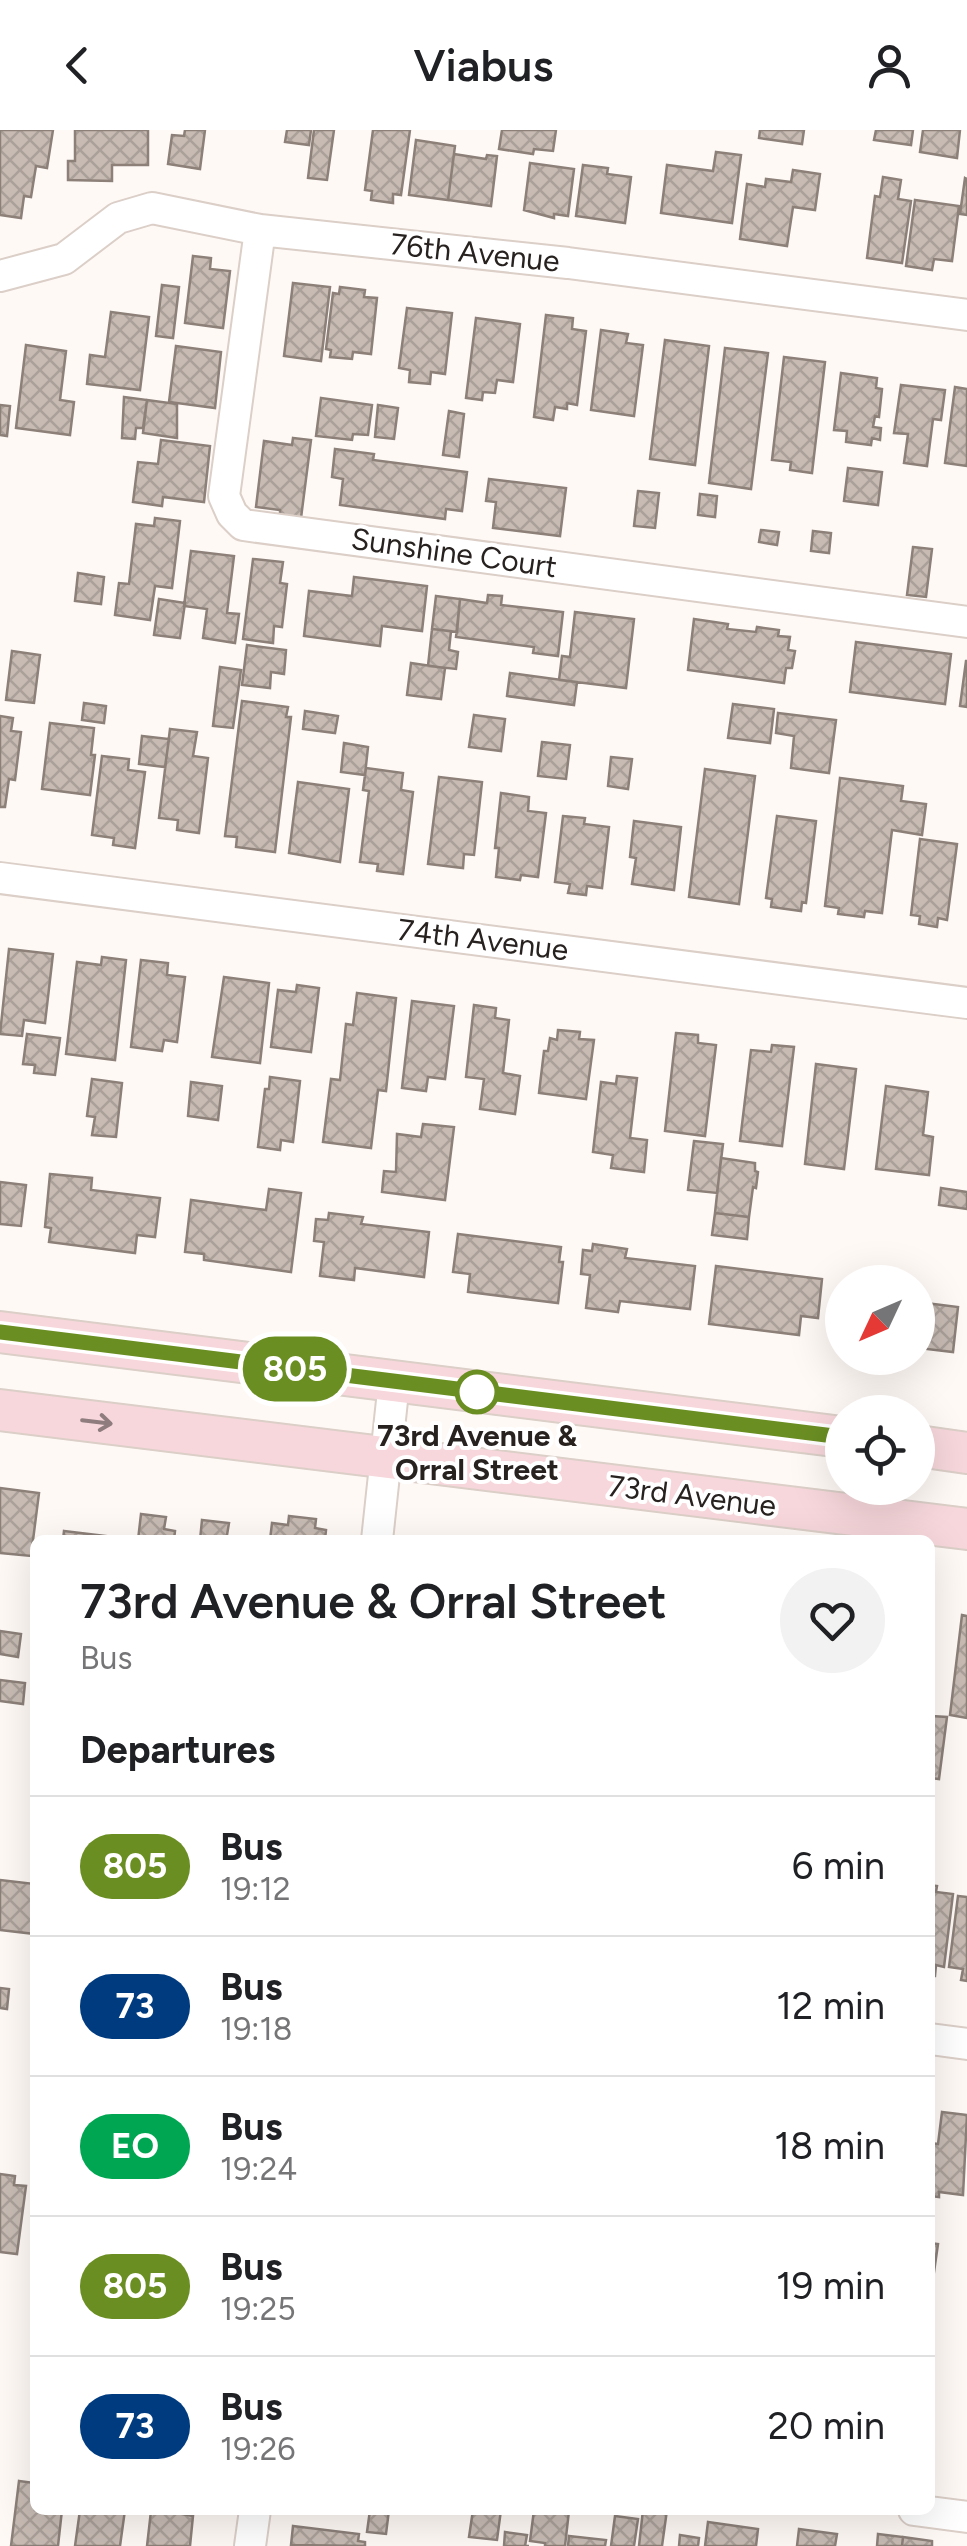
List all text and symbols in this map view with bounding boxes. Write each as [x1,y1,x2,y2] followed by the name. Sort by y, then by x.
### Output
[50,38,105,93] icon: back
[414,38,553,92] text: Viabus
[862,38,917,93] icon: person
[389,225,562,280] street label: 76th Avenue
[349,520,559,585] street label: Sunshine Court
[396,911,571,968] street label: 74th Avenue
[825,1265,935,1375] north arrow
[825,1265,935,1505] map controls
[238,1336,352,1402] line badge: 805
[263,1348,327,1390] text: 805
[456,1371,498,1413] marker: 73rd Avenue & Orral Street
[825,1395,935,1505] button: locate
[80,1413,112,1432] one-way arrow
[377,1417,578,1488] place label: 73rd Avenue & Orral Street
[606,1467,778,1524] street label: 73rd Avenue
[780,1568,885,1673] button: heart
[80,1572,667,1630] text: 73rd Avenue & Orral Street
[80,1639,132,1677] text: Bus
[80,1727,275,1773] text: Departures
[220,1824,283,1870] text: Bus
[792,1843,885,1889] text: 6 min
[103,1845,167,1887] text: 805
[220,1870,291,1908] text: 19:12
[220,1964,283,2010] text: Bus
[776,1983,885,2029] text: 12 min
[116,1985,154,2027] text: 73
[220,2010,292,2048] text: 19:18
[220,2104,283,2150] text: Bus
[774,2123,885,2169] text: 18 min
[111,2125,159,2167] text: EO
[220,2150,297,2188] text: 19:24
[220,2244,283,2290] text: Bus
[776,2263,885,2309] text: 19 min
[103,2265,167,2307] text: 805
[220,2290,296,2328] text: 19:25
[220,2384,283,2430] text: Bus
[768,2403,885,2449] text: 20 min
[116,2405,154,2447] text: 73
[220,2430,295,2468] text: 19:26

